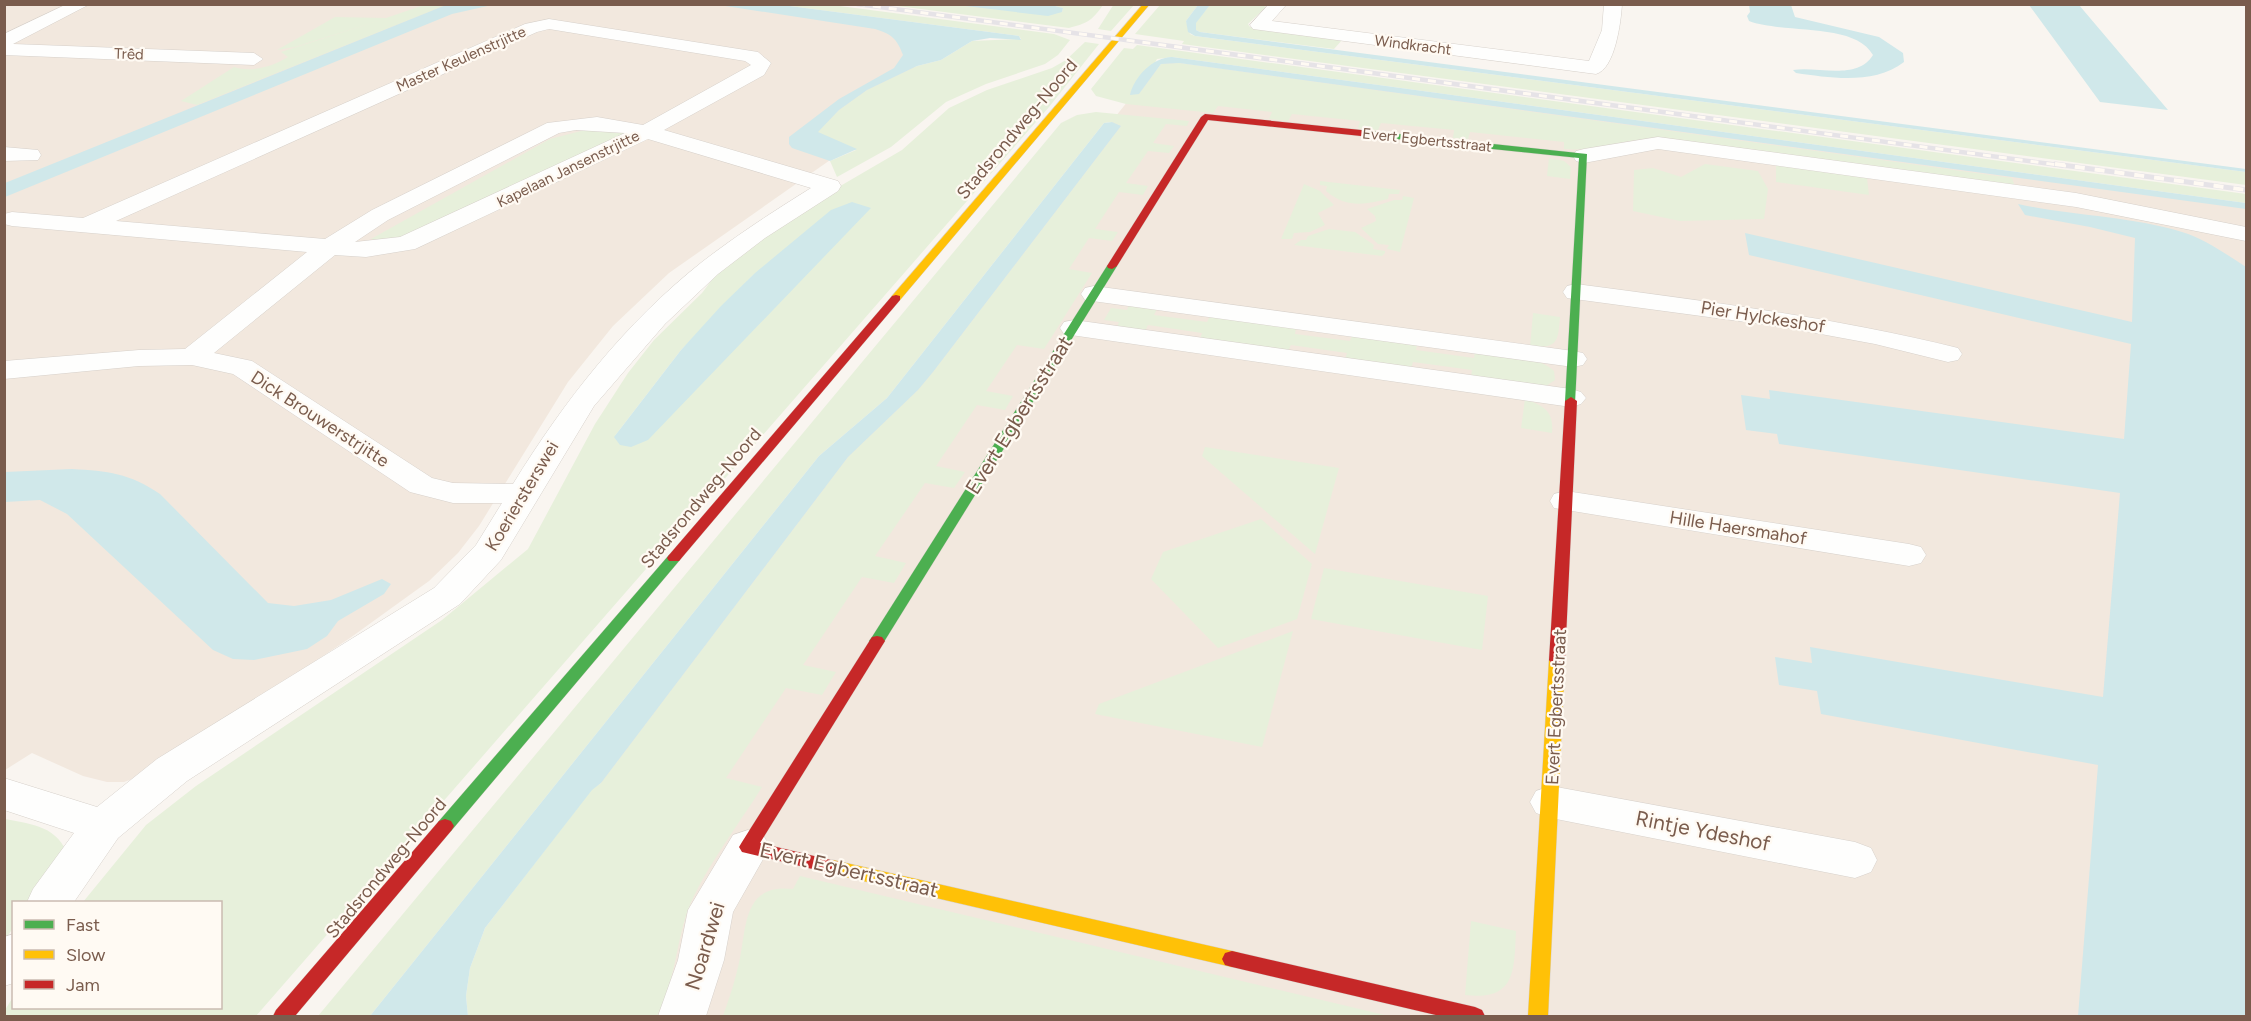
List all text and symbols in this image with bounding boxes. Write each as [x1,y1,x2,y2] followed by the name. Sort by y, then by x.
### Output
[393,22,529,96] street label: Master Keulenstrjitte
[1374,31,1453,59] street label: Windkracht
[114,44,144,64] street label: Trêd
[952,54,1082,204] street label: Stadsrondweg-Noord
[1361,124,1493,156] street label: Evert Egbertsstraat
[494,127,642,211] street label: Kapelaan Jansenstrjitte
[1699,296,1827,338] street label: Pier Hylckeshof
[960,331,1078,499] street label: Evert Egbertsstraat
[247,366,393,472] street label: Dick Brouwerstrjitte
[636,423,766,573] street label: Stadsrondweg-Noord
[480,437,564,555] street label: Koeriersterswei
[1668,506,1808,550] street label: Hille Haersmahof
[1541,628,1571,786] street label: Evert Egbertsstraat
[321,793,451,943] street label: Stadsrondweg-Noord
[1634,805,1773,856] street label: Rintje Ydeshof
[757,837,941,902] street label: Evert Egbertsstraat
[679,899,730,993] street label: Noardwei
[12,901,222,1009] legend
[66,914,100,936] text: Fast
[66,944,105,966] text: Slow
[66,974,100,996] text: Jam

